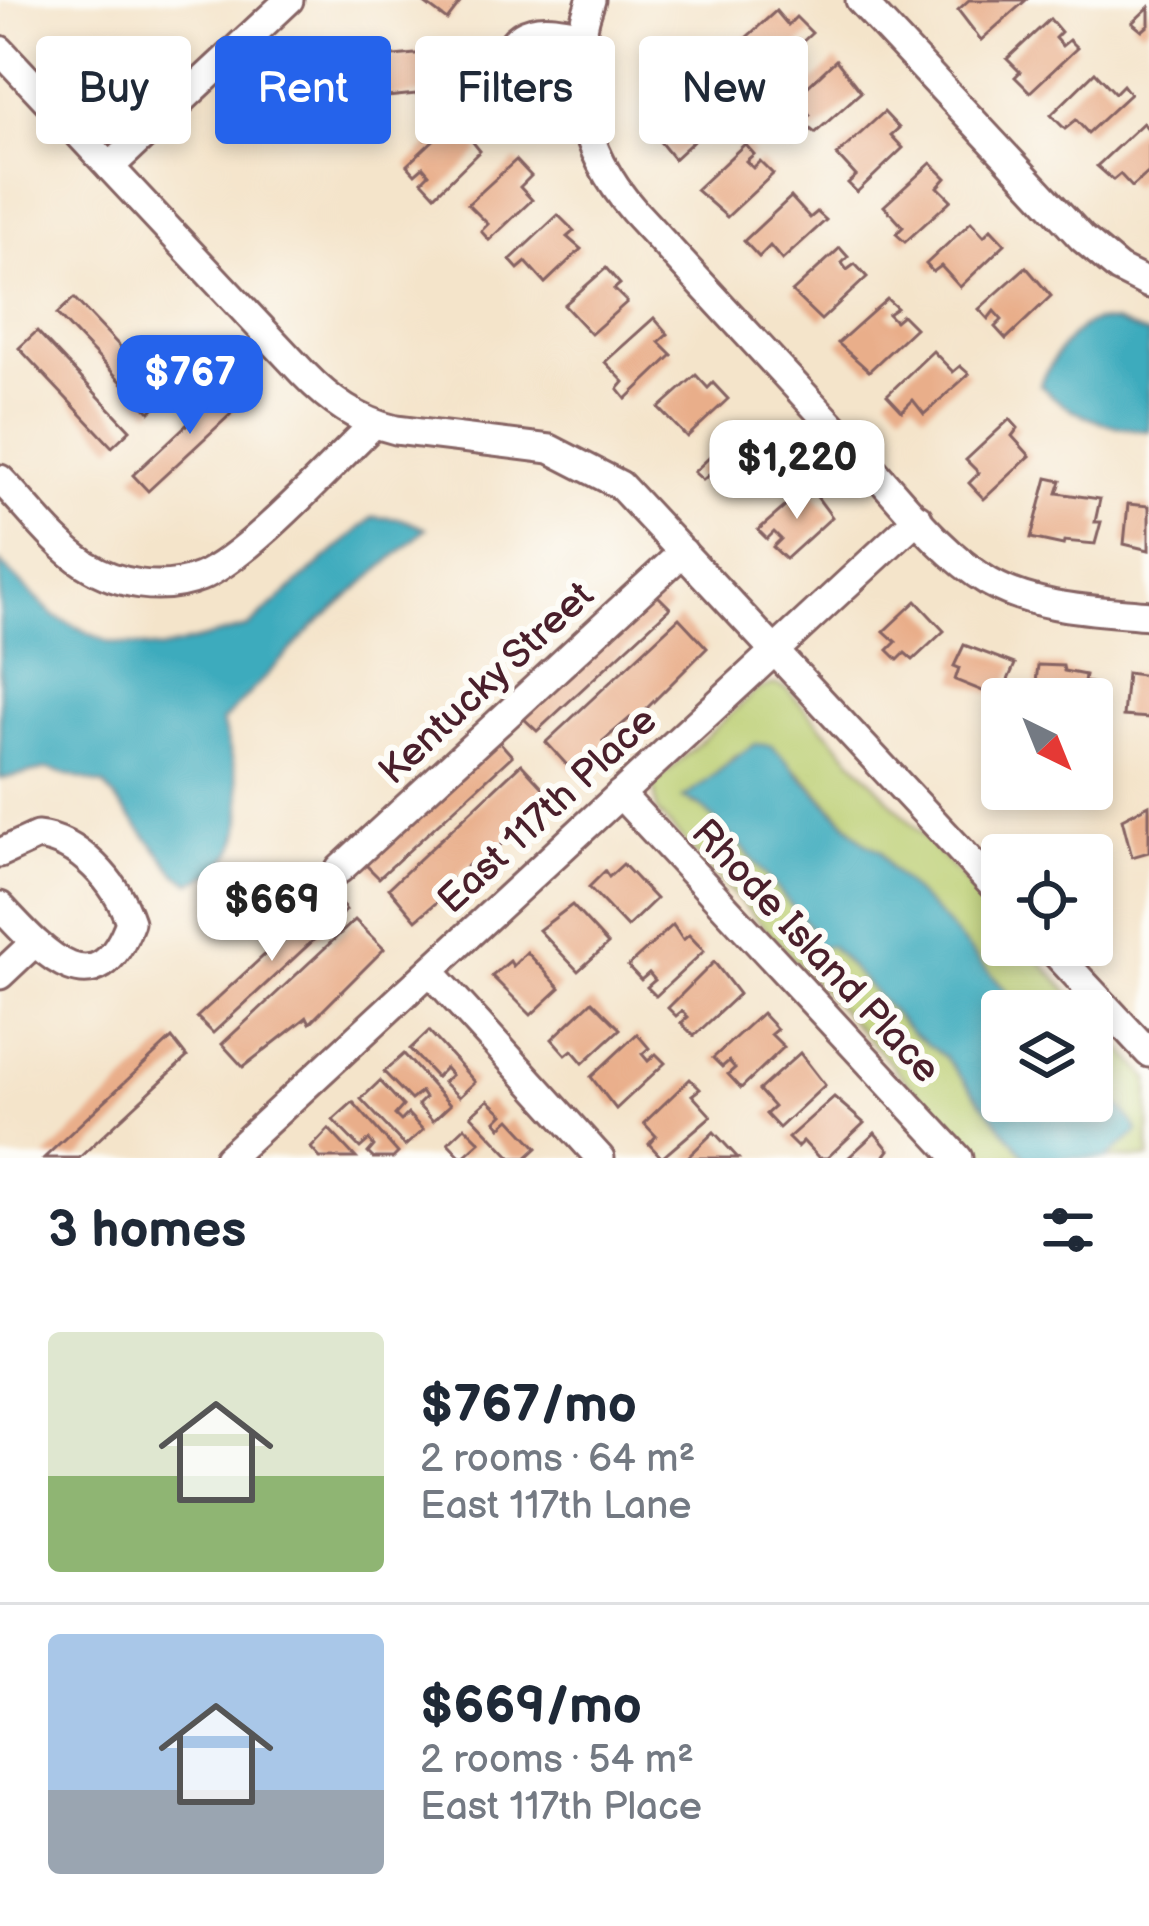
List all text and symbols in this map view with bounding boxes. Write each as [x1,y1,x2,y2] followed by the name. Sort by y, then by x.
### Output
[36,36,191,144] chip: Buy
[215,36,391,144] chip: Rent
[415,36,615,144] chip: Filters
[639,36,808,144] chip: New
[119,335,261,437] pin: $767
[144,350,236,397] text: $767
[699,420,895,522] pin: $1,220
[736,435,858,482] text: $1,220
[370,573,604,795] street label: Kentucky Street
[981,678,1113,810] north arrow
[981,678,1113,1122] map controls
[429,698,667,924] street label: East 117th Place
[681,810,949,1093] street label: Rhode Island Place
[981,834,1113,966] button: locate
[201,862,343,964] pin: $669
[224,877,320,924] text: $669
[981,990,1113,1122] button: layers
[1035,1197,1101,1263] icon: filters
[48,1200,246,1261] text: 3 homes
[420,1375,637,1436] text: $767/mo
[144,1380,288,1524] icon: home
[420,1436,695,1483] text: 2 rooms · 64 m²
[420,1483,691,1530] text: East 117th Lane
[420,1676,642,1737] text: $669/mo
[144,1682,288,1826] icon: home
[420,1737,694,1784] text: 2 rooms · 54 m²
[420,1784,702,1831] text: East 117th Place

